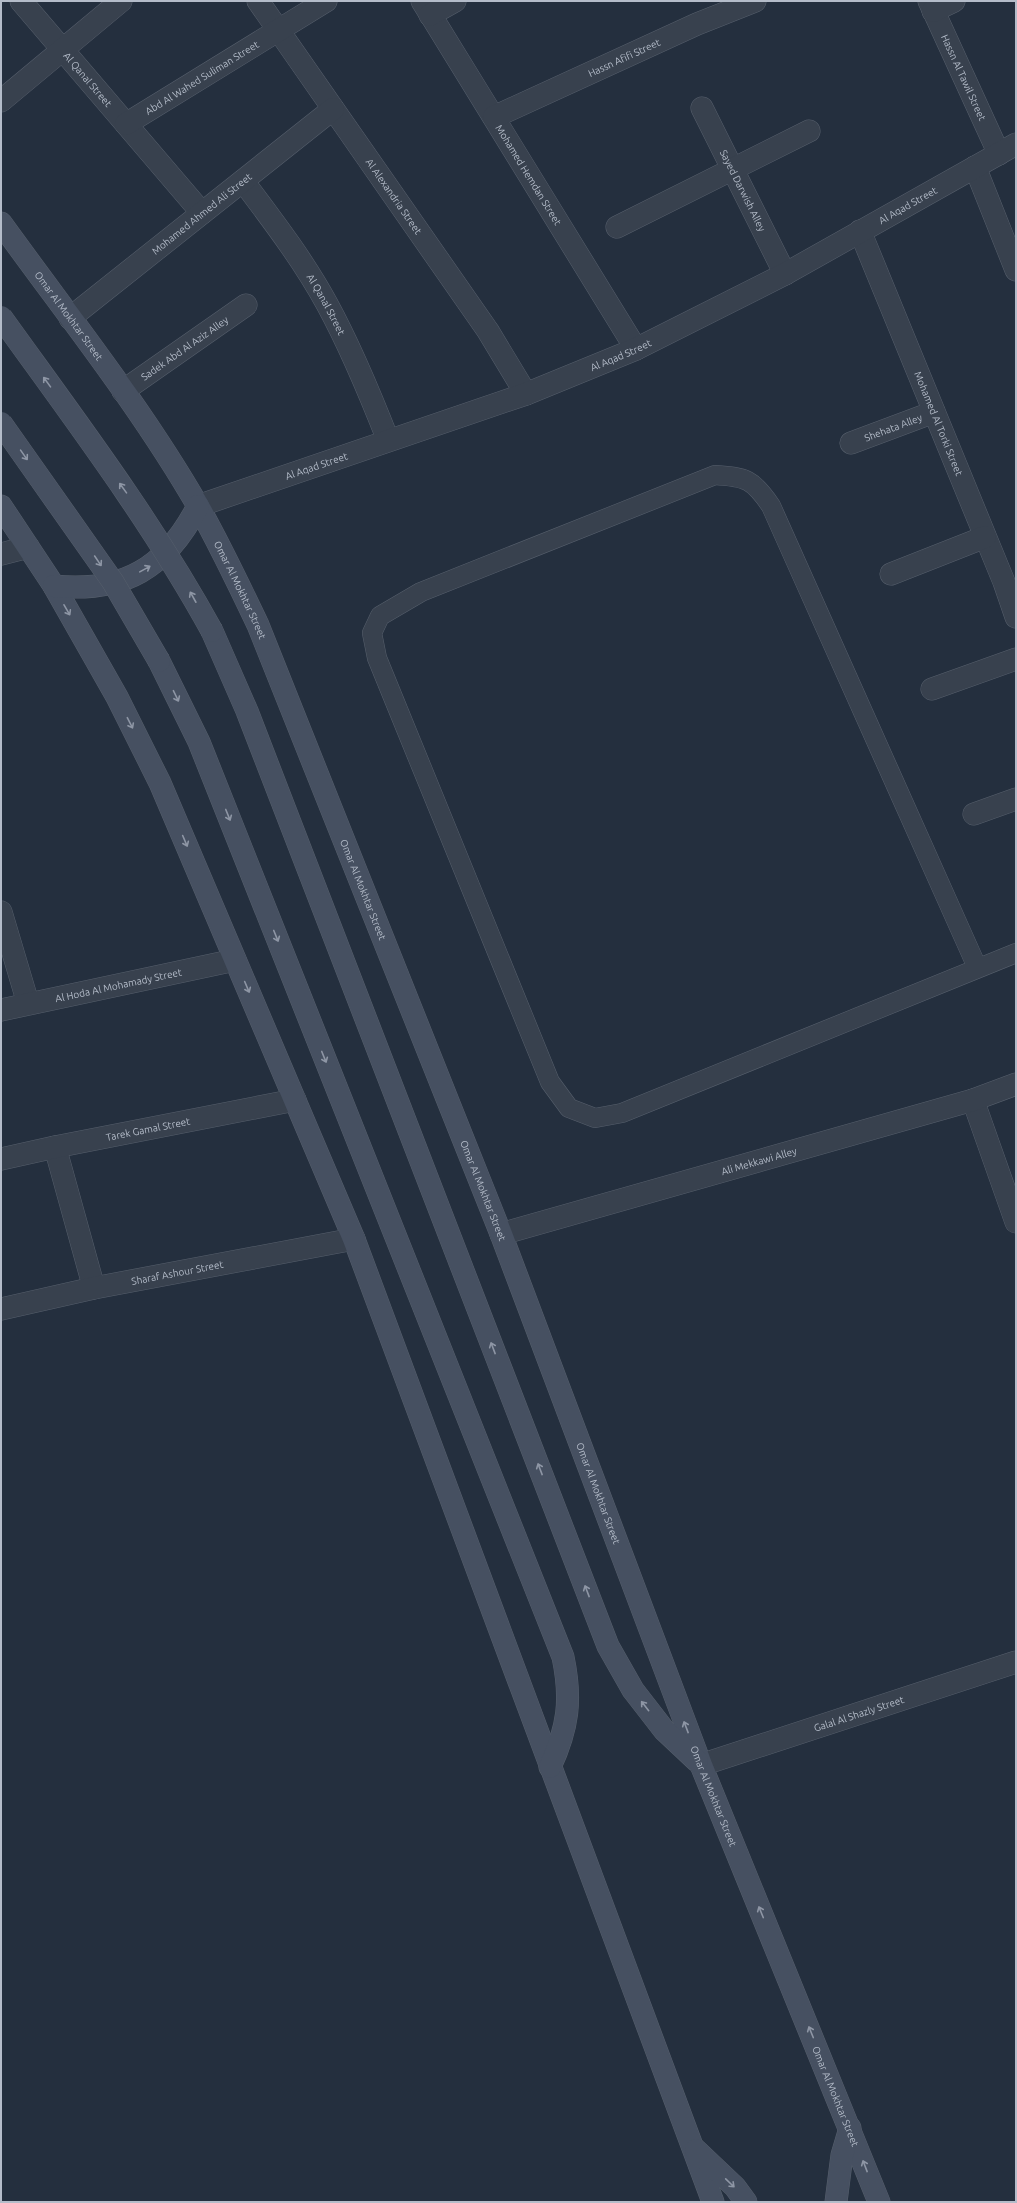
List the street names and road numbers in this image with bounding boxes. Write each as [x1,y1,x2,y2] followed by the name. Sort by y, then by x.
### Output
[939,33,988,122] street label: Hassn Al Tawil Street
[586,36,662,79] street label: Hassn Afifi Street
[143,38,261,116] street label: Abd Al Wahed Suliman Street
[62,50,114,109] street label: Al Qanal Street
[494,123,564,227] street label: Mohamed Hemdan Street
[718,148,768,233] street label: Sayed Darwish Alley
[364,156,424,236] street label: Al Alexandria Street
[150,171,254,256] street label: Mohamed Ahmed Ali Street
[877,184,939,226] street label: Al Aqad Street
[33,269,105,362] street label: Omar Al Mokhtar Street
[305,272,348,337] street label: Al Qanal Street
[139,314,230,382] street label: Sadek Abd Al Aziz Alley
[589,337,653,373] street label: Al Aqad Street
[913,370,965,477] street label: Mohamed Al Torki Street
[863,411,924,443] street label: Shehata Alley
[284,450,349,481] street label: Al Aqad Street
[212,539,268,641] street label: Omar Al Mokhtar Street
[338,837,389,941] street label: Omar Al Mokhtar Street
[54,966,183,1004] street label: Al Hoda Al Mohamady Street
[105,1115,191,1142] street label: Tarek Gamal Street
[459,1138,509,1242] street label: Omar Al Mokhtar Street
[720,1145,798,1177] street label: Ali Mekkawi Alley
[130,1258,224,1286] street label: Sharaf Ashour Street
[575,1441,623,1546] street label: Omar Al Mokhtar Street
[812,1694,905,1733] street label: Galal Al Shazly Street
[689,1744,739,1848] street label: Omar Al Mokhtar Street
[811,2044,861,2148] street label: Omar Al Mokhtar Street

